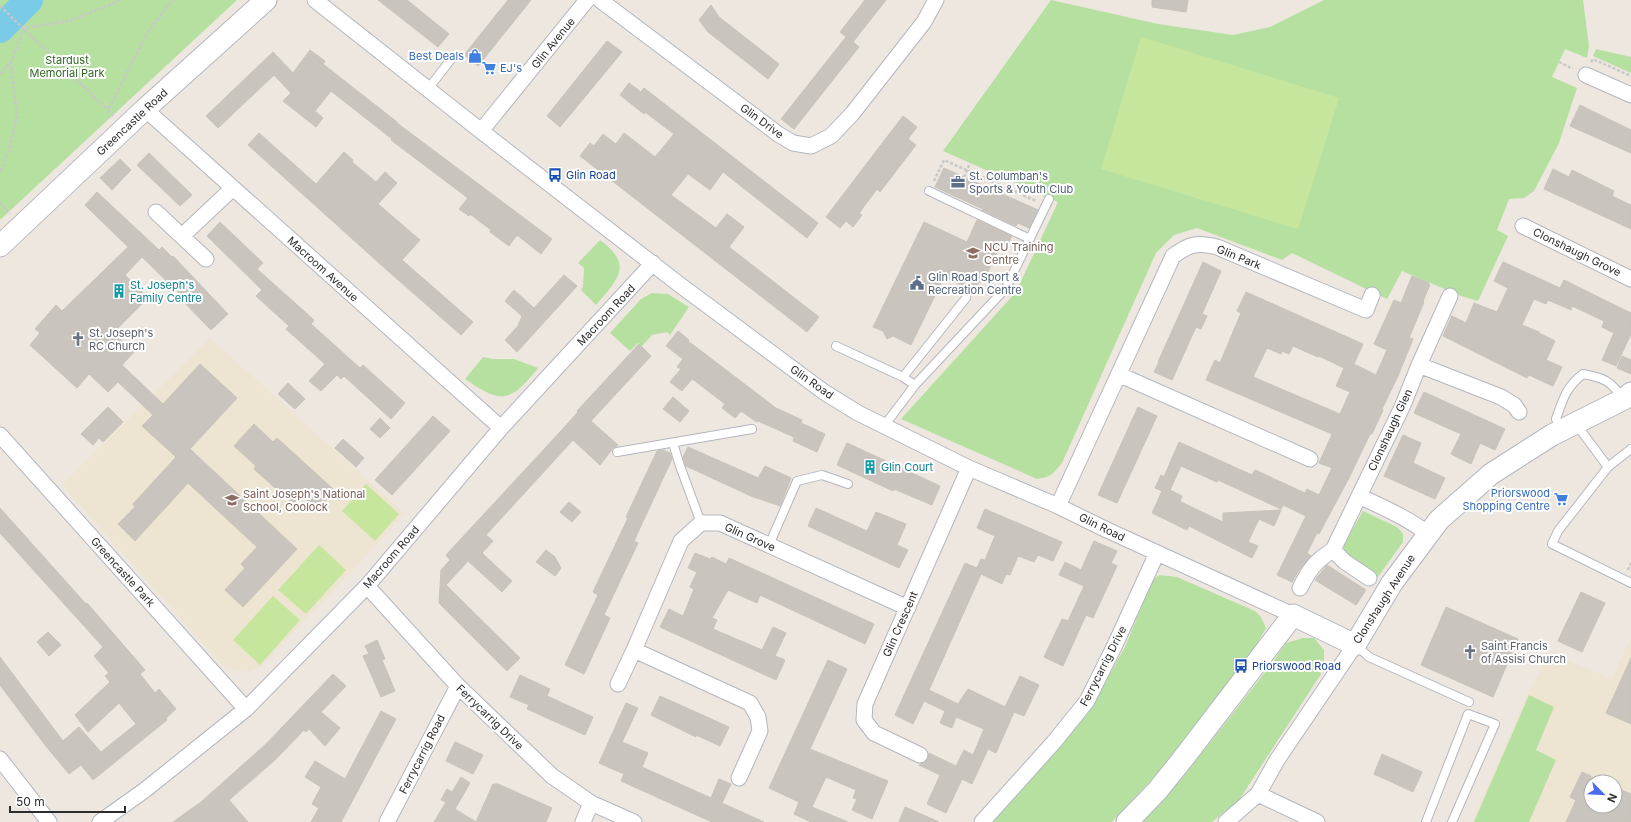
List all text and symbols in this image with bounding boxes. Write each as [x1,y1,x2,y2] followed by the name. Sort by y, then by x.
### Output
[528,15,578,71] street label: Glin Avenue
[467,48,483,64] shop icon: Best Deals
[409,49,464,63] place label: Best Deals
[29,53,105,80] park label: Stardust Memorial Park
[481,60,497,76] supermarket icon: EJ's
[500,61,522,75] place label: EJ's
[94,85,170,159] street label: Greencastle Road
[737,101,787,141] street label: Glin Drive
[547,167,563,183] bus stop icon: Glin Road
[566,168,616,182] place label: Glin Road
[969,169,1073,196] place label: St. Columban's Sports & Youth Club
[950,174,966,190] office icon: St. Columban's Sports & Youth Club
[1531,225,1623,279] street label: Clonshaugh Grove
[285,233,361,305] street label: Macroom Avenue
[984,240,1053,267] place label: NCU Training Centre
[1215,242,1263,272] street label: Glin Park
[965,245,981,261] school or university icon: NCU Training Centre
[928,270,1022,297] place label: Glin Road Sport & Recreation Centre
[909,275,925,291] public building icon: Glin Road Sport & Recreation Centre
[130,278,202,305] place label: St. Joseph's Family Centre
[574,281,638,349] street label: Macroom Road
[111,283,127,299] building icon: St. Joseph's Family Centre
[89,326,154,353] place label: St. Joseph's RC Church
[70,331,86,347] church icon: St. Joseph's RC Church
[788,362,836,402] street label: Glin Road
[1365,387,1415,473] street label: Clonshaugh Glen
[862,459,878,475] building icon: Glin Court
[881,460,934,474] place label: Glin Court
[1462,486,1550,513] place label: Priorswood Shopping Centre
[243,487,365,514] place label: Saint Joseph's National School, Coolock
[1553,491,1569,507] supermarket icon: Priorswood Shopping Centre
[224,492,240,508] school or university icon: Saint Joseph's National School, Coolock
[1077,510,1127,544] street label: Glin Road
[722,520,778,554] street label: Glin Grove
[360,523,422,591] street label: Macroom Road
[88,534,158,610] street label: Greencastle Park
[1350,552,1418,646] street label: Clonshaugh Avenue
[879,589,921,659] street label: Glin Crescent
[1077,624,1129,708] street label: Ferrycarrig Drive
[1481,639,1566,666] place label: Saint Francis of Assisi Church
[1462,644,1478,660] church icon: Saint Francis of Assisi Church
[1233,658,1249,674] bus stop icon: Priorswood Road
[1252,659,1341,673] place label: Priorswood Road
[453,681,527,753] street label: Ferrycarrig Drive
[396,712,448,796] street label: Ferrycarrig Road
[1583,774,1623,814] north arrow
[10,788,125,814] scale bar
[1604,791,1620,805] text: N
[16,794,45,809] text: 50 m

